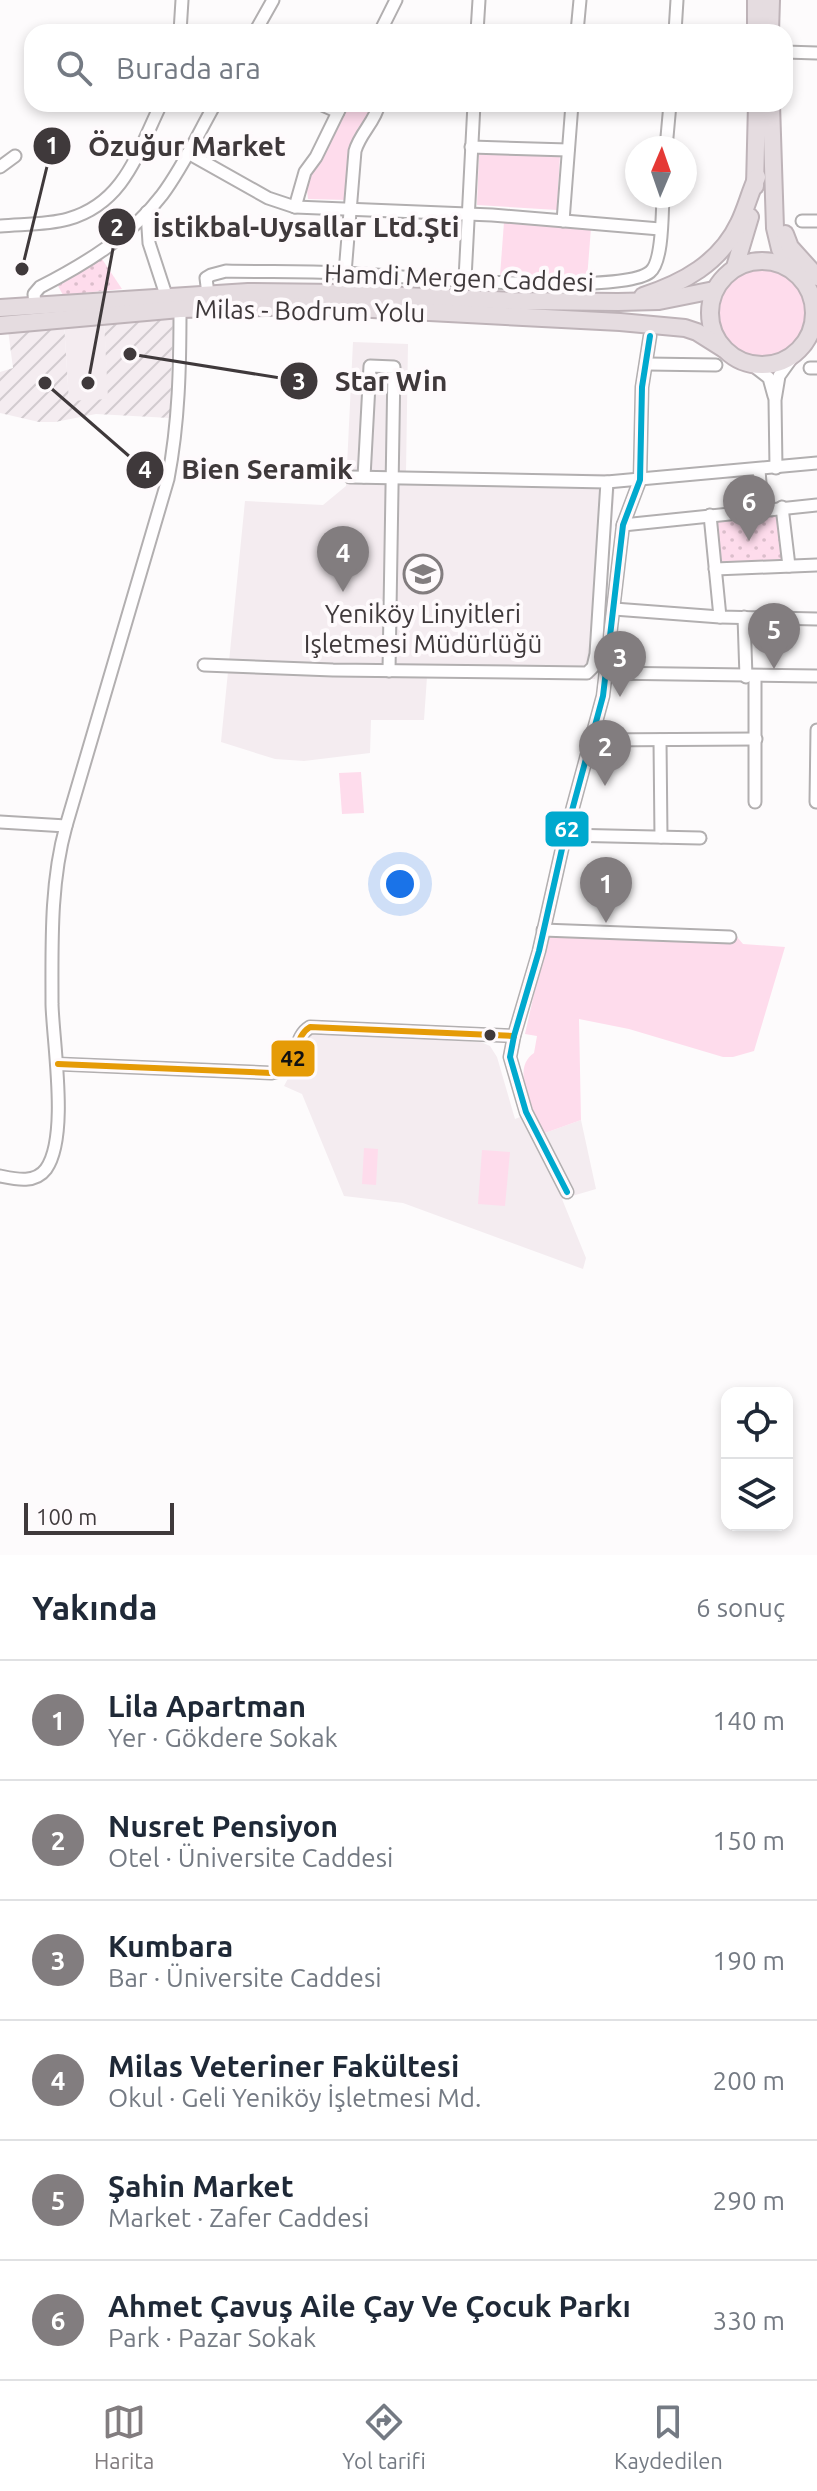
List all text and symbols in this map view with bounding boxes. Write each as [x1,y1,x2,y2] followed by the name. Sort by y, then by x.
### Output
[24,24,793,112] search box
[52,46,96,90] icon: search
[116,51,261,85] text: Burada ara
[32,120,302,172] callout: Özuğur Market
[88,130,286,161] text: Özuğur Market
[45,132,59,159] text: 1
[625,136,697,208] north arrow
[97,201,476,253] callout: İstikbal-Uysallar Ltd.Şti
[152,211,460,243] text: İstikbal-Uysallar Ltd.Şti
[110,214,124,241] text: 2
[324,258,594,297] street label: Hamdi Mergen Caddesi
[194,294,426,327] street label: Milas - Bodrum Yolu
[279,355,463,407] callout: Star Win
[335,365,447,396] text: Star Win
[292,368,306,395] text: 3
[125,444,369,496] callout: Bien Seramik
[181,453,353,484] text: Bien Seramik
[138,456,152,483] text: 4
[723,475,775,541] pin: 6
[317,526,369,592] pin: 4
[402,553,444,595] school or university icon: Yeniköy Linyitleri Işletmesi Müdürlüğü
[304,599,542,658] place label: Yeniköy Linyitleri Işletmesi Müdürlüğü
[748,603,800,669] pin: 5
[594,631,646,697] pin: 3
[579,720,631,786] pin: 2
[544,810,590,848] line badge: 62
[555,816,579,841] text: 62
[580,857,632,923] pin: 1
[380,864,420,904] your location
[482,1027,498,1043] unlabelled marker
[270,1039,316,1078] line badge: 42
[281,1045,305,1070] text: 42
[721,1387,793,1531] map controls
[721,1387,793,1459] button: locate
[721,1459,793,1531] button: layers
[24,1499,174,1535] scale bar
[36,1504,97,1529] text: 100 m
[32,1588,157,1626] text: Yakında
[696,1593,785,1622] text: 6 sonuç
[108,1689,306,1723] text: Lila Apartman
[51,1706,65,1735] text: 1
[713,1706,785,1735] text: 140 m
[108,1723,338,1752] text: Yer · Gökdere Sokak
[108,1809,338,1843] text: Nusret Pensiyon
[51,1826,65,1855] text: 2
[713,1826,785,1855] text: 150 m
[108,1843,393,1872] text: Otel · Üniversite Caddesi
[108,1929,233,1963] text: Kumbara
[51,1946,65,1975] text: 3
[713,1946,785,1975] text: 190 m
[108,1963,382,1992] text: Bar · Üniversite Caddesi
[108,2049,459,2083] text: Milas Veteriner Fakültesi
[51,2066,65,2095] text: 4
[713,2066,785,2095] text: 200 m
[108,2083,481,2112] text: Okul · Geli Yeniköy İşletmesi Md.
[108,2169,294,2203] text: Şahin Market
[51,2186,65,2215] text: 5
[713,2186,785,2215] text: 290 m
[108,2203,369,2232] text: Market · Zafer Caddesi
[108,2289,631,2323] text: Ahmet Çavuş Aile Çay Ve Çocuk Parkı
[51,2306,65,2335] text: 6
[713,2306,785,2335] text: 330 m
[108,2323,316,2352] text: Park · Pazar Sokak
[94,2400,154,2473] tab: Harita
[342,2400,426,2473] tab: Yol tarifi
[614,2400,723,2473] tab: Kaydedilen

